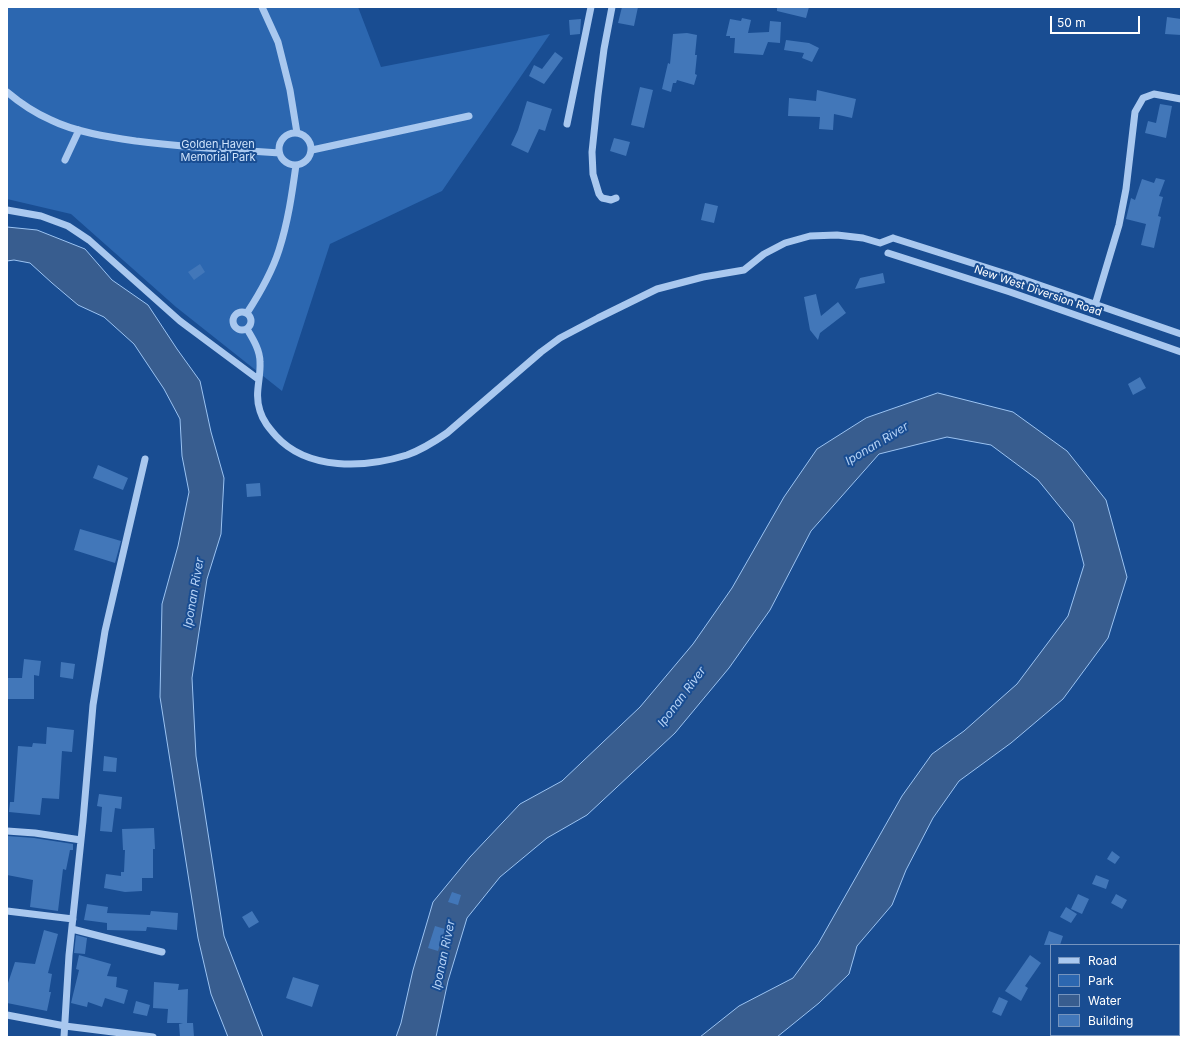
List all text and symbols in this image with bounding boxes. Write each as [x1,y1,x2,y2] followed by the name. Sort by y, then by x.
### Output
[1052,8,1142,34] scale bar
[1057,15,1086,30] text: 50 m
[180,138,256,164] park label: Golden Haven Memorial Park
[972,263,1104,319] street label: New West Diversion Road
[843,419,911,469] water label: Iponan River
[181,557,207,629] water label: Iponan River
[655,664,709,730] water label: Iponan River
[430,919,458,991] water label: Iponan River
[1050,944,1180,1036] legend
[1088,953,1117,968] text: Road
[1088,973,1114,988] text: Park
[1088,993,1121,1008] text: Water
[1088,1013,1133,1028] text: Building

